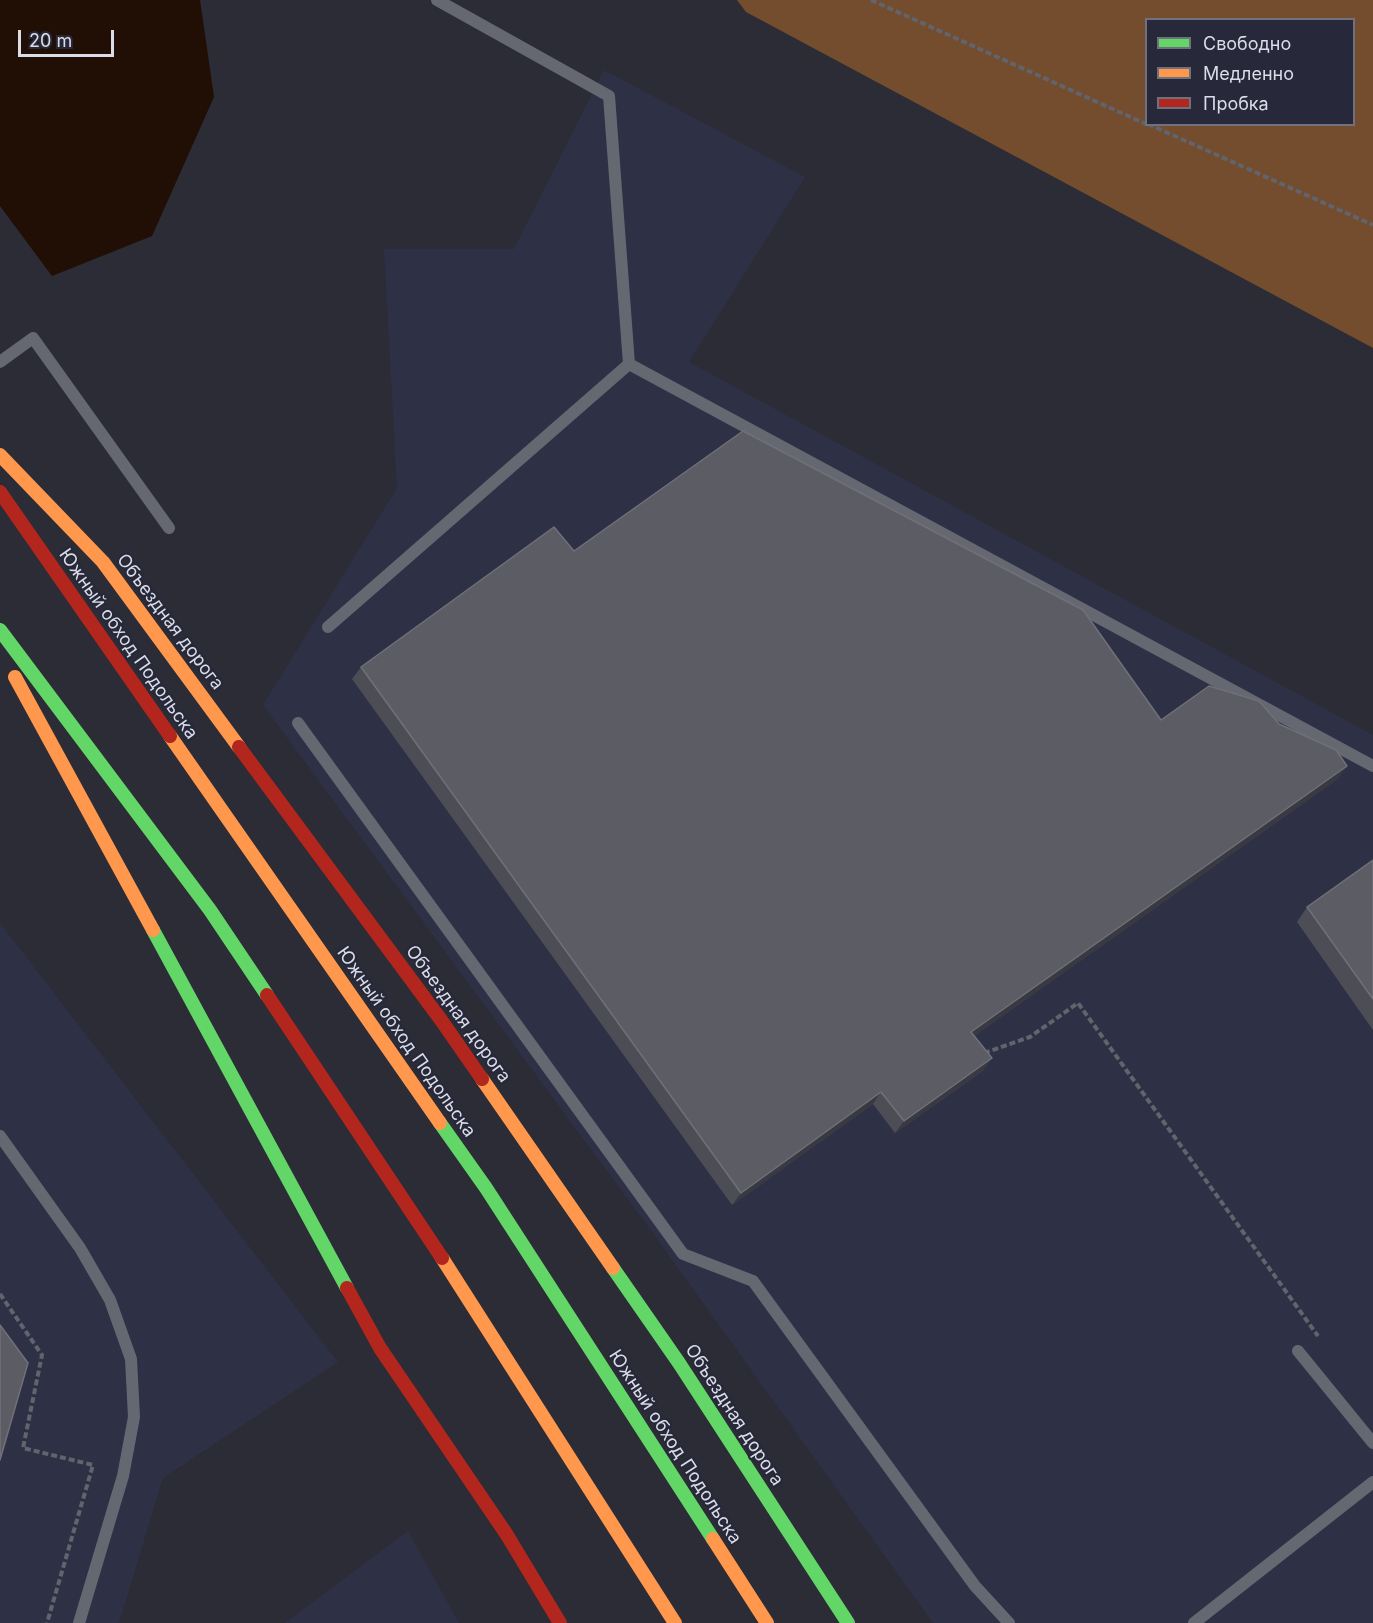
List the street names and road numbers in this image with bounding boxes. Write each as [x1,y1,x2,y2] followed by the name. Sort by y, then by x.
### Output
[54,545,202,743] street label: Южный обход Подольска
[112,550,228,694] street label: Объездная дорога
[401,941,515,1087] street label: Объездная дорога
[332,943,480,1141] street label: Южный обход Подольска
[680,1340,788,1490] street label: Объездная дорога
[604,1346,746,1548] street label: Южный обход Подольска

